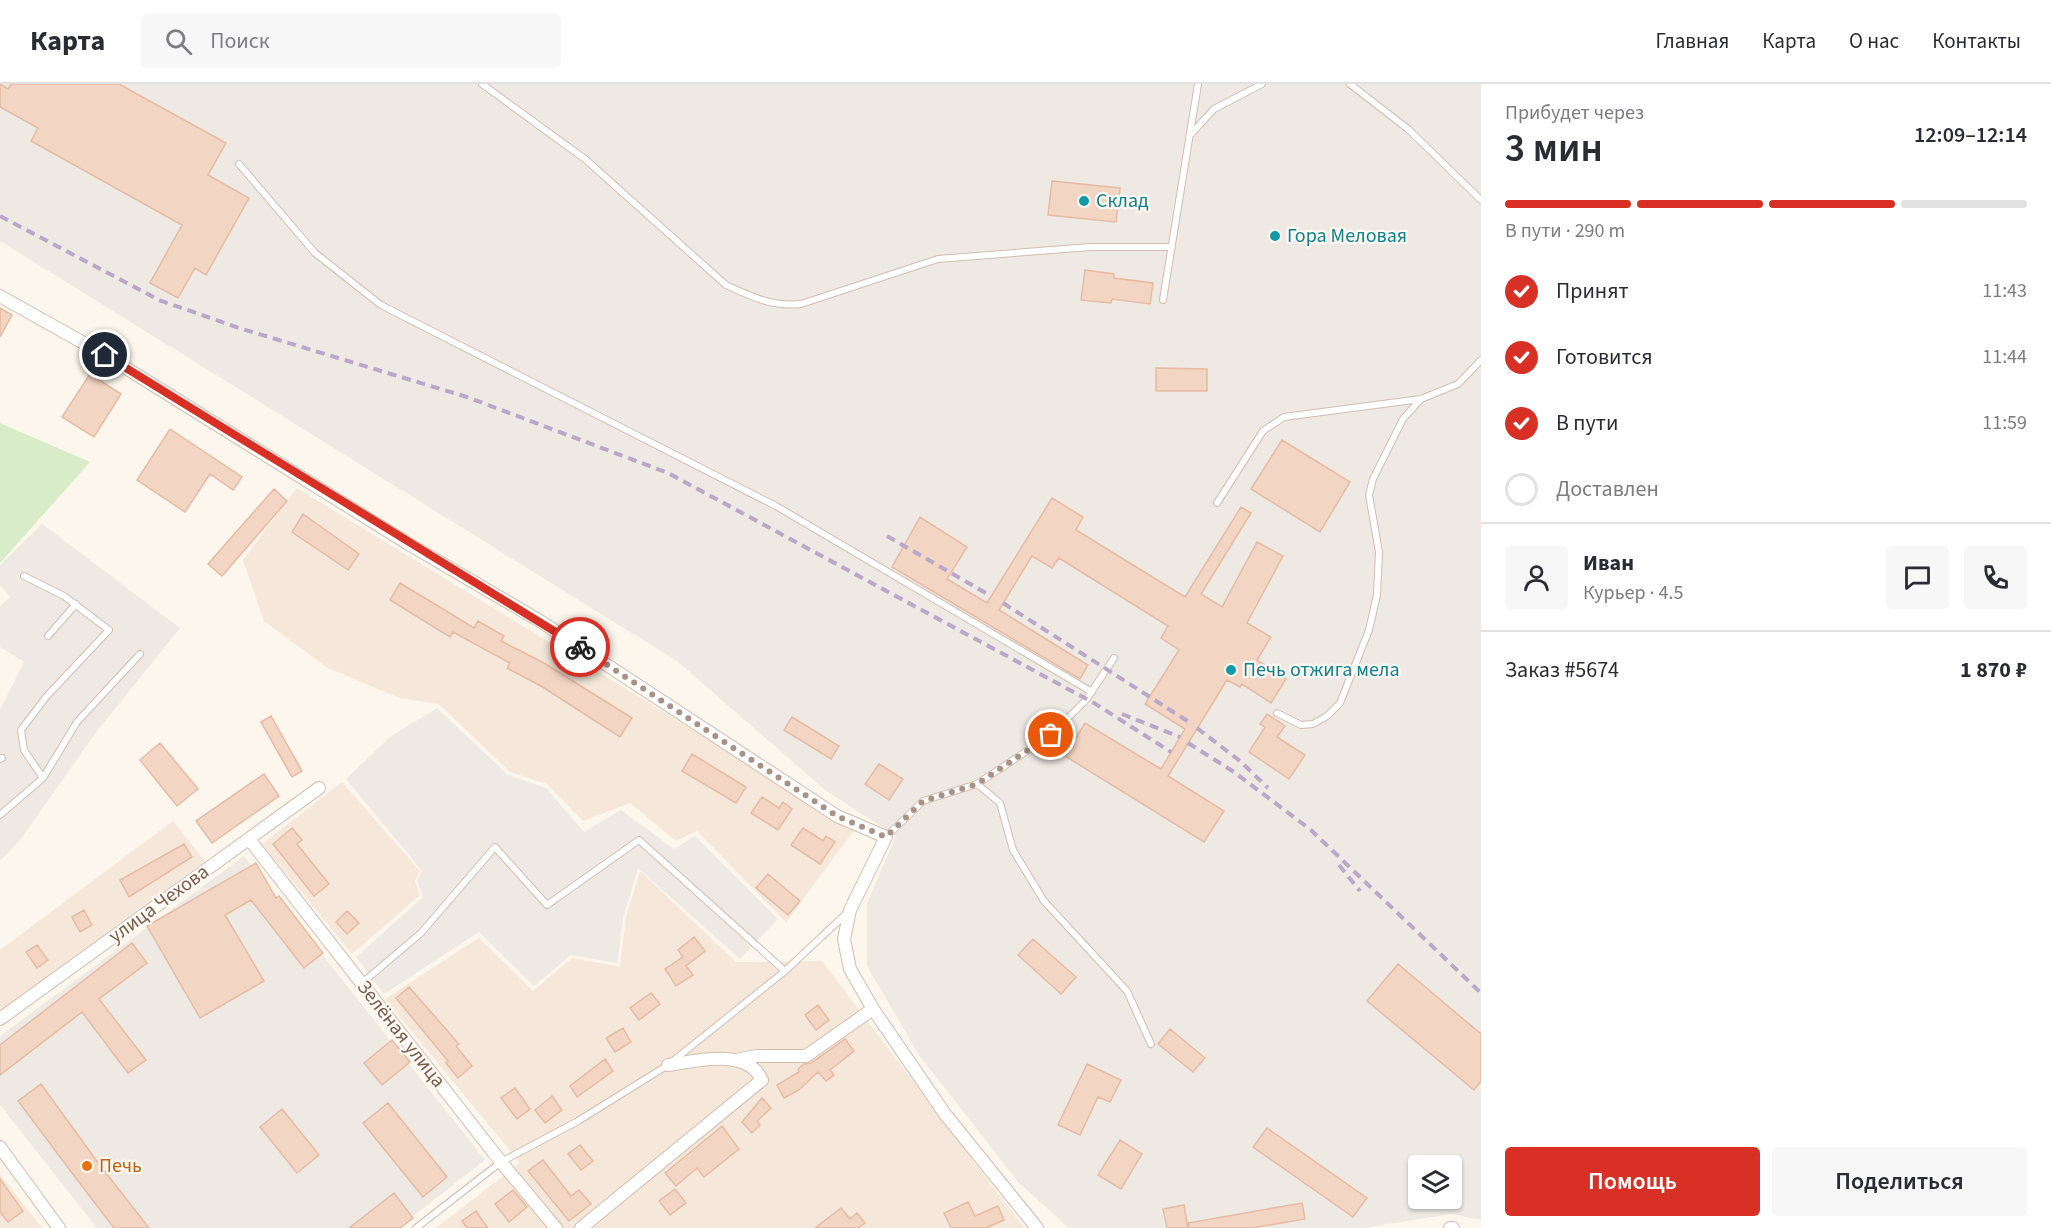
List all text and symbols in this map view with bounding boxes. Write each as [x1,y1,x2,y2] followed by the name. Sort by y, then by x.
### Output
[141,14,561,68] search box
[30,21,105,61] text: Карта
[162,25,195,58] icon: search
[210,25,270,57] text: Поиск
[1656,26,1729,56] text: Главная
[1762,26,1816,56] text: Карта
[1849,26,1899,56] text: О нас
[1932,26,2021,56] text: Контакты
[1505,99,1644,127] text: Прибудет через
[1914,119,2027,151] text: 12:09–12:14
[1505,121,1603,177] text: 3 мин
[1096,187,1149,215] place label: Склад
[1077,194,1091,208] marker: Склад
[1505,217,1625,245] text: В пути · 290 m
[1287,222,1407,250] place label: Гора Меловая
[1268,229,1282,243] marker: Гора Меловая
[1505,275,1538,308] icon: check
[1556,275,1629,307] text: Принят
[1982,277,2027,305] text: 11:43
[79,329,130,380] pin
[88,338,121,371] icon: home
[1505,341,1538,374] icon: check
[1556,341,1653,373] text: Готовится
[1982,343,2027,371] text: 11:44
[1505,407,1538,440] icon: check
[1556,407,1618,439] text: В пути
[1982,409,2027,437] text: 11:59
[1556,473,1659,505] text: Доставлен
[1505,546,1568,609] button: person
[1886,546,1949,609] button: chat
[1964,546,2027,609] button: phone
[1583,547,1634,579] text: Иван
[1583,579,1683,607] text: Курьер · 4.5
[550,617,610,677] courier
[564,631,597,664] icon: bike
[1505,654,1619,686] text: Заказ #5674
[1960,654,2027,686] text: 1 870 ₽
[1243,656,1400,684] place label: Печь отжига мела
[1224,663,1238,677] marker: Печь отжига мела
[1025,709,1076,760] pin
[1034,718,1067,751] icon: bag
[103,858,215,950] street label: улица Чехова
[350,974,452,1094] street label: Зелёная улица
[1505,1147,1760,1216] button: Помощь
[1772,1147,2027,1216] button: Поделиться
[99,1152,142,1180] place label: Печь
[1408,1155,1462,1209] map controls
[1408,1155,1462,1209] button: layers
[80,1159,94,1173] marker: Печь

